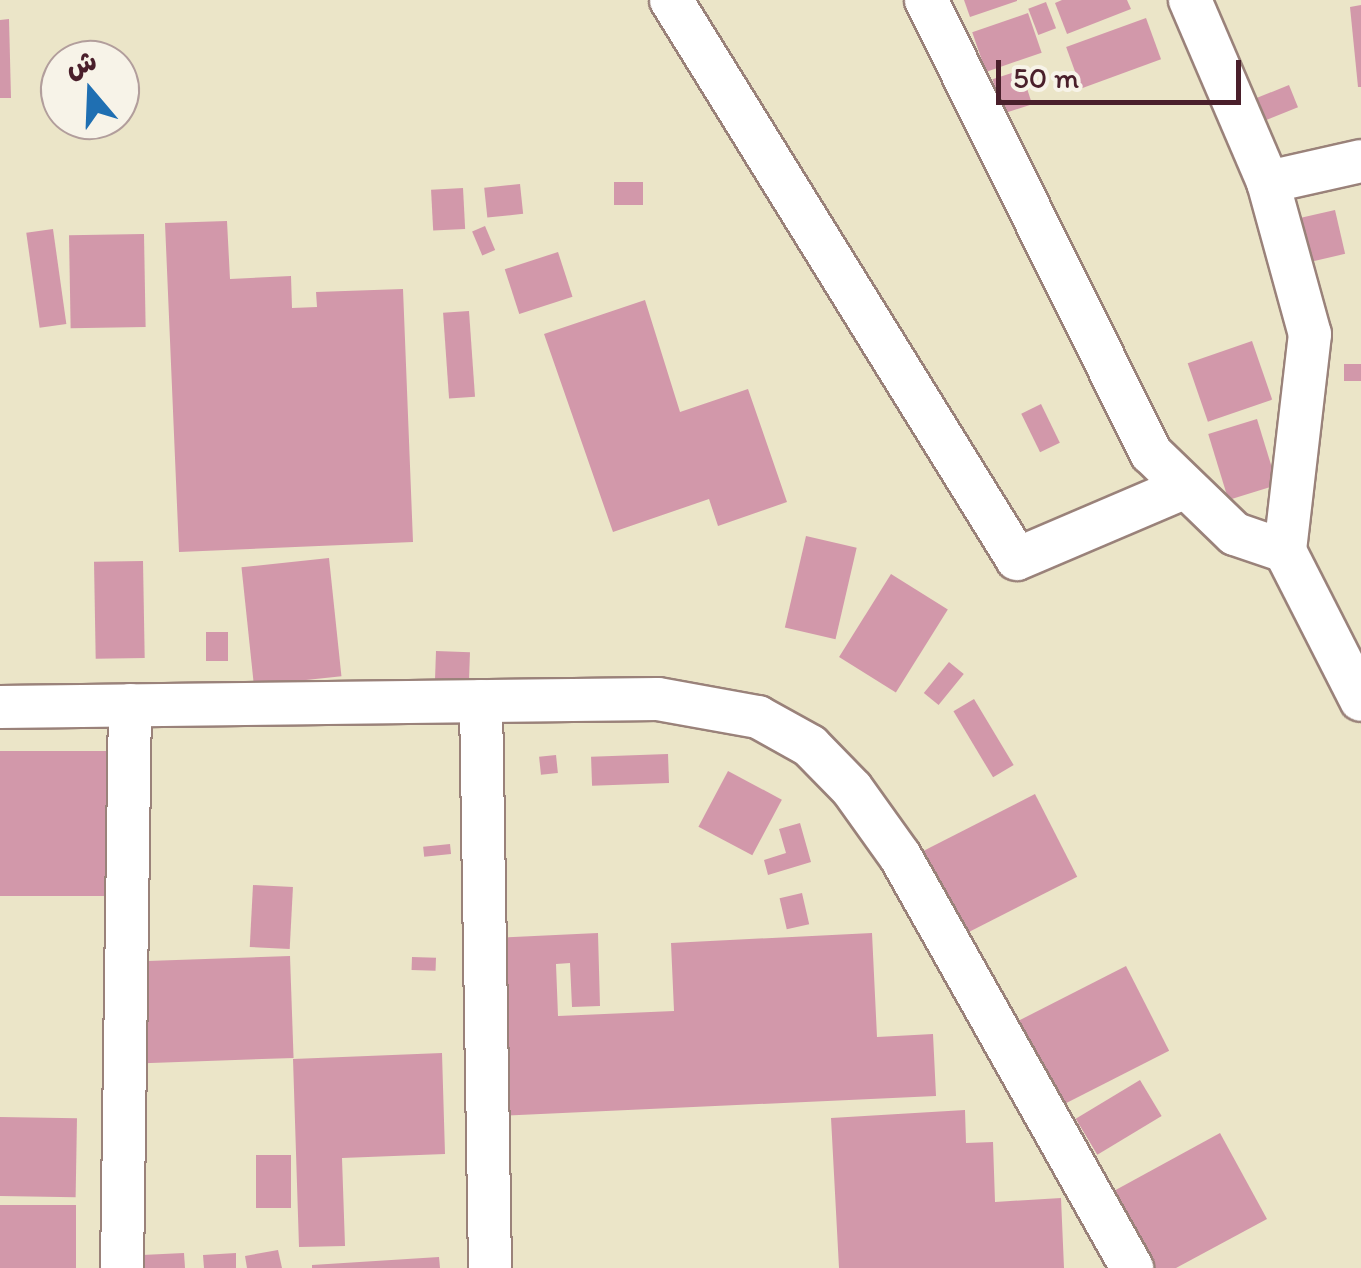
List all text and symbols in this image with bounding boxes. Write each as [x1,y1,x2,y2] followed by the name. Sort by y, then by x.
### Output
[40,40,140,140] north arrow
[1001,40,1246,102] scale bar
[61,42,101,85] text: ش
[1013,59,1079,96] text: 50 m

